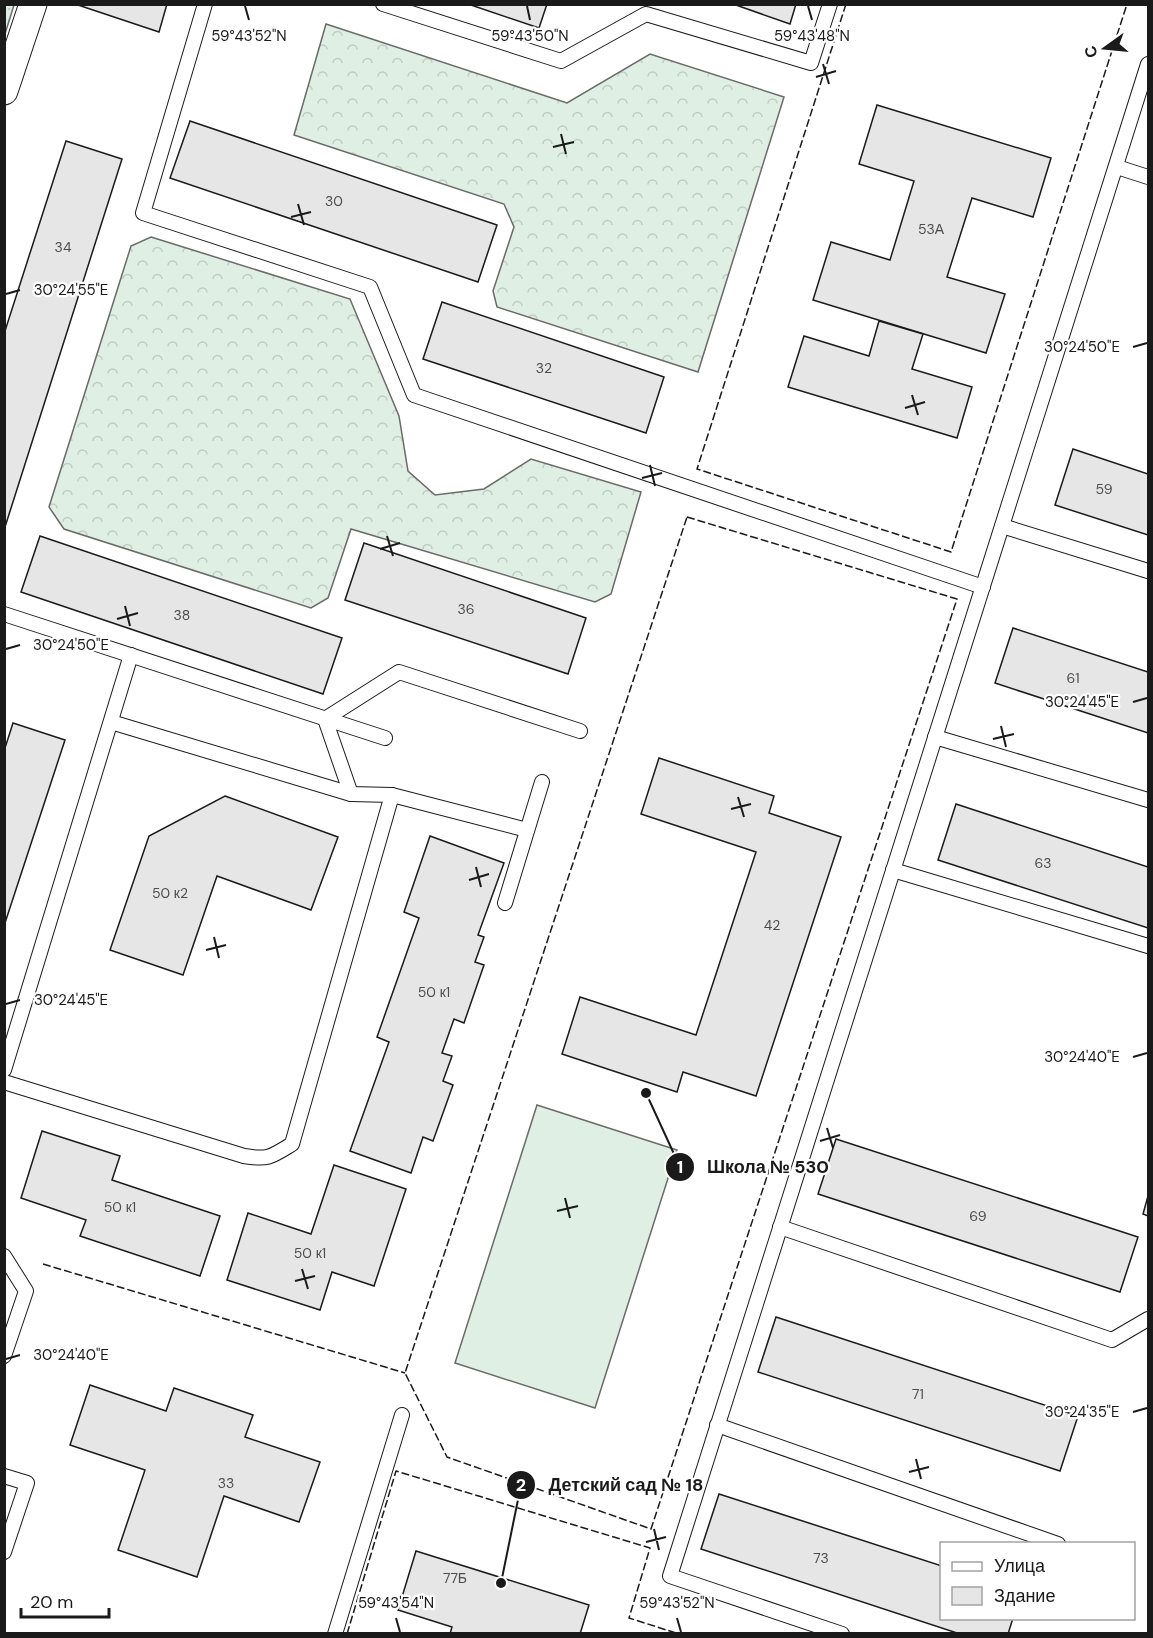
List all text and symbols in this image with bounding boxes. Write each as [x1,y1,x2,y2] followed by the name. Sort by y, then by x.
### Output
[1075,18,1135,78] north arrow
[211,26,287,46] text: 59°43'52"N
[491,26,569,46] text: 59°43'50"N
[774,26,850,46] text: 59°43'48"N
[1079,43,1103,60] text: С
[325,192,343,210] house number: 30
[918,220,945,238] house number: 53А
[55,238,72,256] house number: 34
[34,280,108,300] text: 30°24'55"E
[1044,337,1120,357] text: 30°24'50"E
[536,359,552,377] house number: 32
[1096,480,1113,498] house number: 59
[457,600,475,618] house number: 36
[174,606,190,624] house number: 38
[33,635,109,655] text: 30°24'50"E
[1066,669,1080,687] house number: 61
[1045,692,1119,712] text: 30°24'45"E
[1034,854,1052,872] house number: 63
[152,884,188,902] house number: 50 к2
[764,916,780,934] house number: 42
[418,983,450,1001] house number: 50 к1
[34,990,108,1010] text: 30°24'45"E
[1044,1047,1120,1067] text: 30°24'40"E
[665,1149,841,1185] callout: Школа № 530
[677,1155,683,1179] text: 1
[707,1155,829,1179] text: Школа № 530
[104,1198,136,1216] house number: 50 к1
[969,1207,987,1225] house number: 69
[294,1244,326,1262] house number: 50 к1
[33,1345,109,1365] text: 30°24'40"E
[912,1385,924,1403] house number: 71
[1045,1402,1119,1422] text: 30°24'35"E
[506,1467,715,1503] callout: Детский сад № 18
[516,1473,526,1497] text: 2
[549,1473,703,1497] text: Детский сад № 18
[218,1474,234,1492] house number: 33
[940,1542,1135,1620] legend
[813,1549,829,1567] house number: 73
[994,1554,1046,1578] text: Улица
[443,1569,467,1587] house number: 77Б
[21,1581,110,1619] scale bar
[994,1584,1055,1608] text: Здание
[30,1590,73,1614] text: 20 m
[358,1593,434,1613] text: 59°43'54"N
[639,1593,715,1613] text: 59°43'52"N

